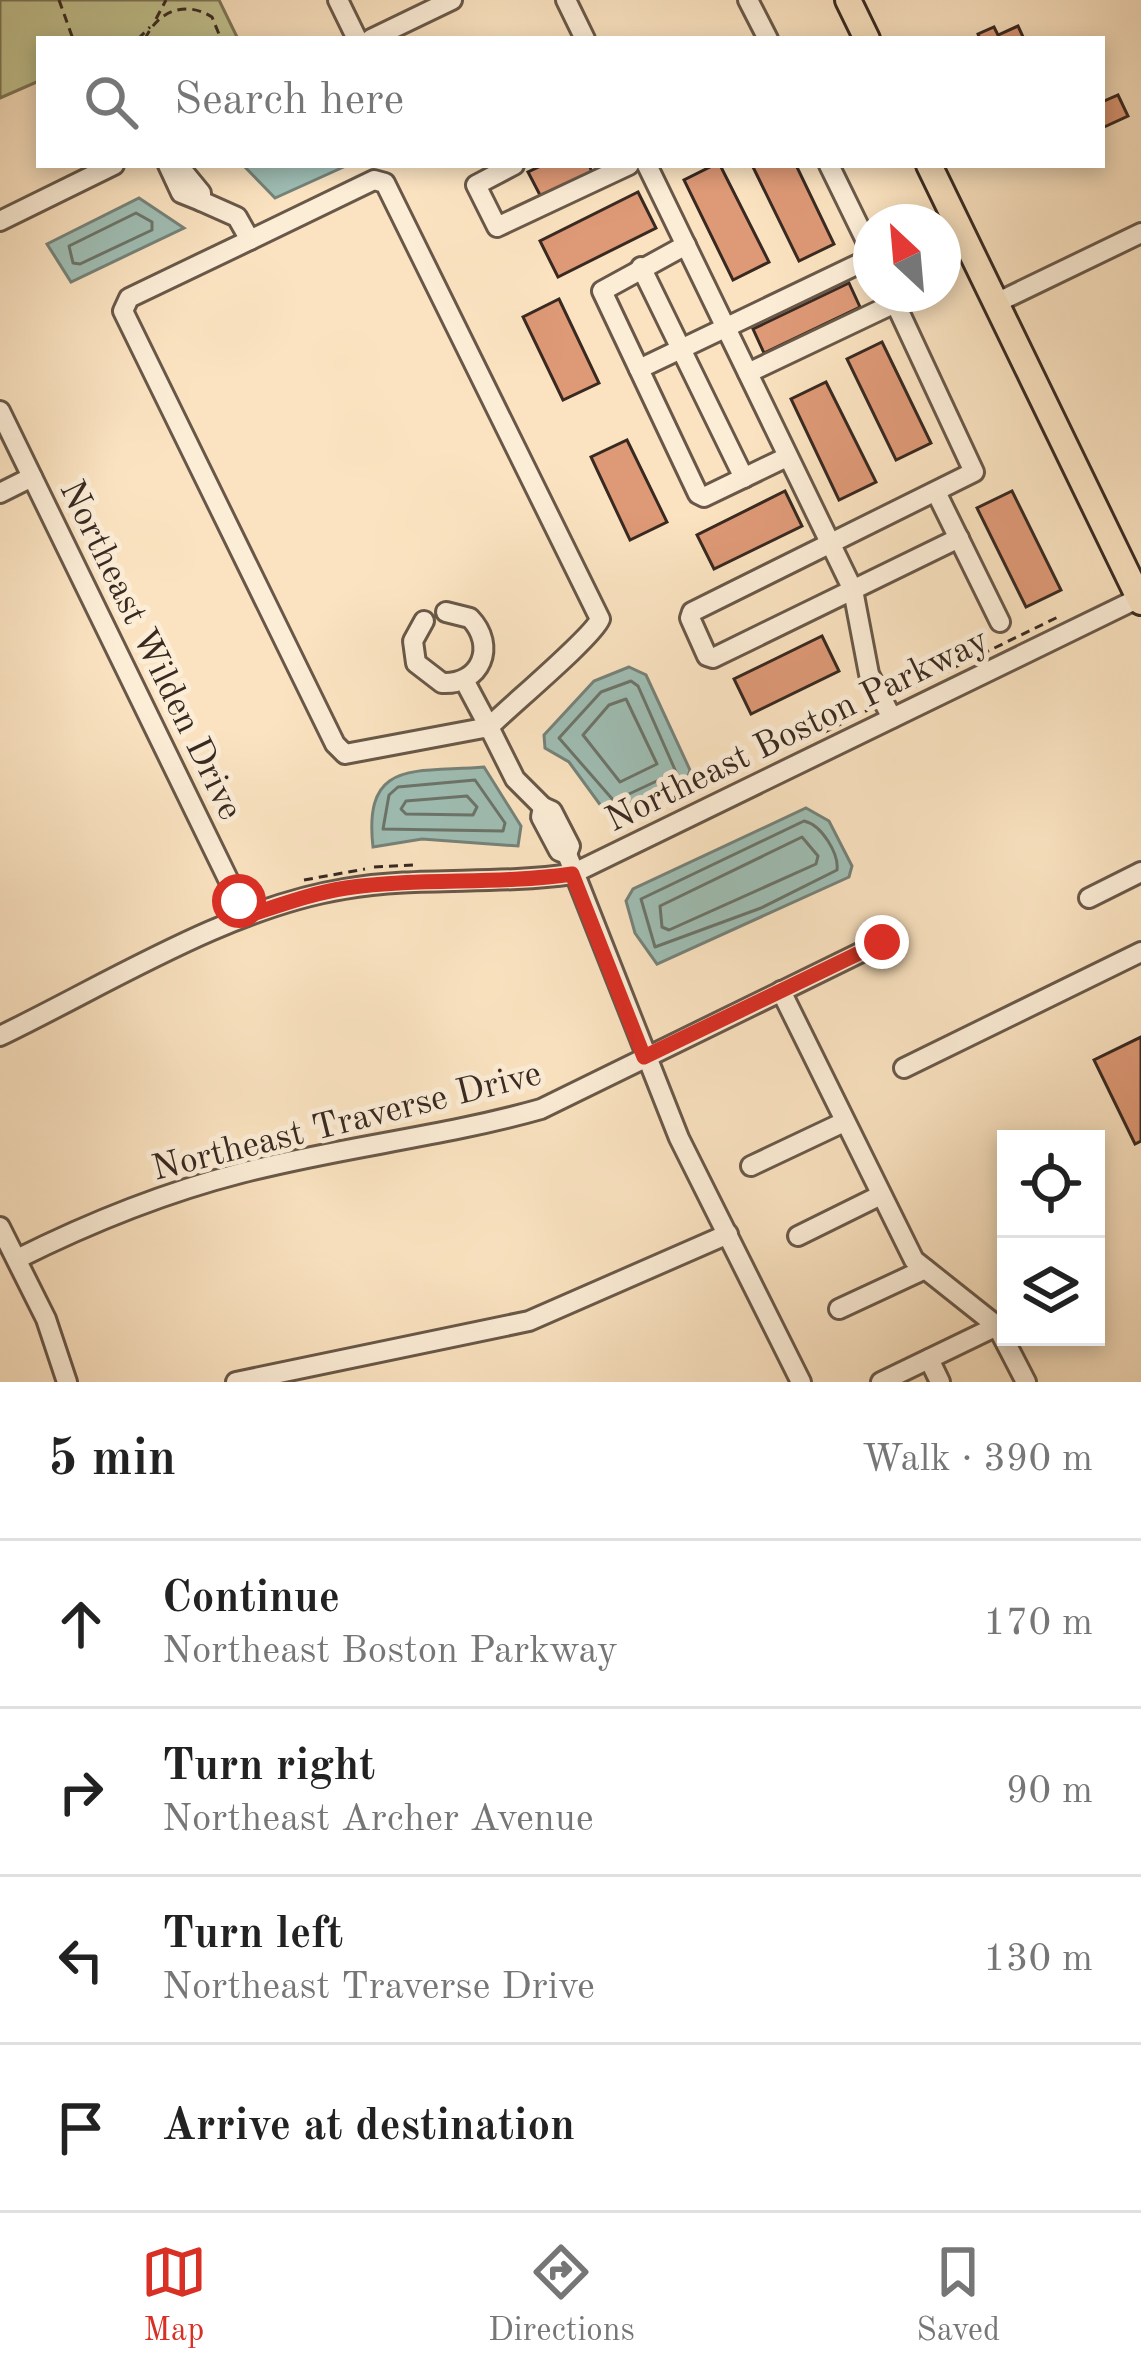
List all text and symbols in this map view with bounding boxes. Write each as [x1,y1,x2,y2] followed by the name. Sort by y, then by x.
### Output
[36,36,1105,168] search box
[78,69,144,135] icon: search
[174,79,404,124] text: Search here
[853,204,961,312] north arrow
[52,475,247,826] street label: Northeast Wilden Drive
[601,623,995,840] street label: Northeast Boston Parkway
[212,874,266,928] route start
[855,915,909,969] route end
[149,1057,545,1189] street label: Northeast Traverse Drive
[997,1130,1105,1346] map controls
[997,1130,1105,1238] button: locate
[997,1238,1105,1346] button: layers
[48,1435,176,1486] text: 5 min
[862,1440,1093,1479] text: Walk · 390 m
[162,1577,340,1622] text: Continue
[48,1591,114,1657] icon: ahead
[983,1604,1093,1643] text: 170 m
[162,1632,618,1671] text: Northeast Boston Parkway
[162,1745,375,1790] text: Turn right
[48,1759,114,1825] icon: right
[1006,1772,1093,1811] text: 90 m
[162,1800,594,1839] text: Northeast Archer Avenue
[162,1913,343,1958] text: Turn left
[48,1927,114,1993] icon: left
[983,1940,1093,1979] text: 130 m
[162,1968,595,2007] text: Northeast Traverse Drive
[48,2095,114,2161] icon: arrive
[162,2105,575,2150] text: Arrive at destination
[141,2239,207,2352] tab: Map
[488,2239,635,2352] tab: Directions
[916,2239,1000,2352] tab: Saved

